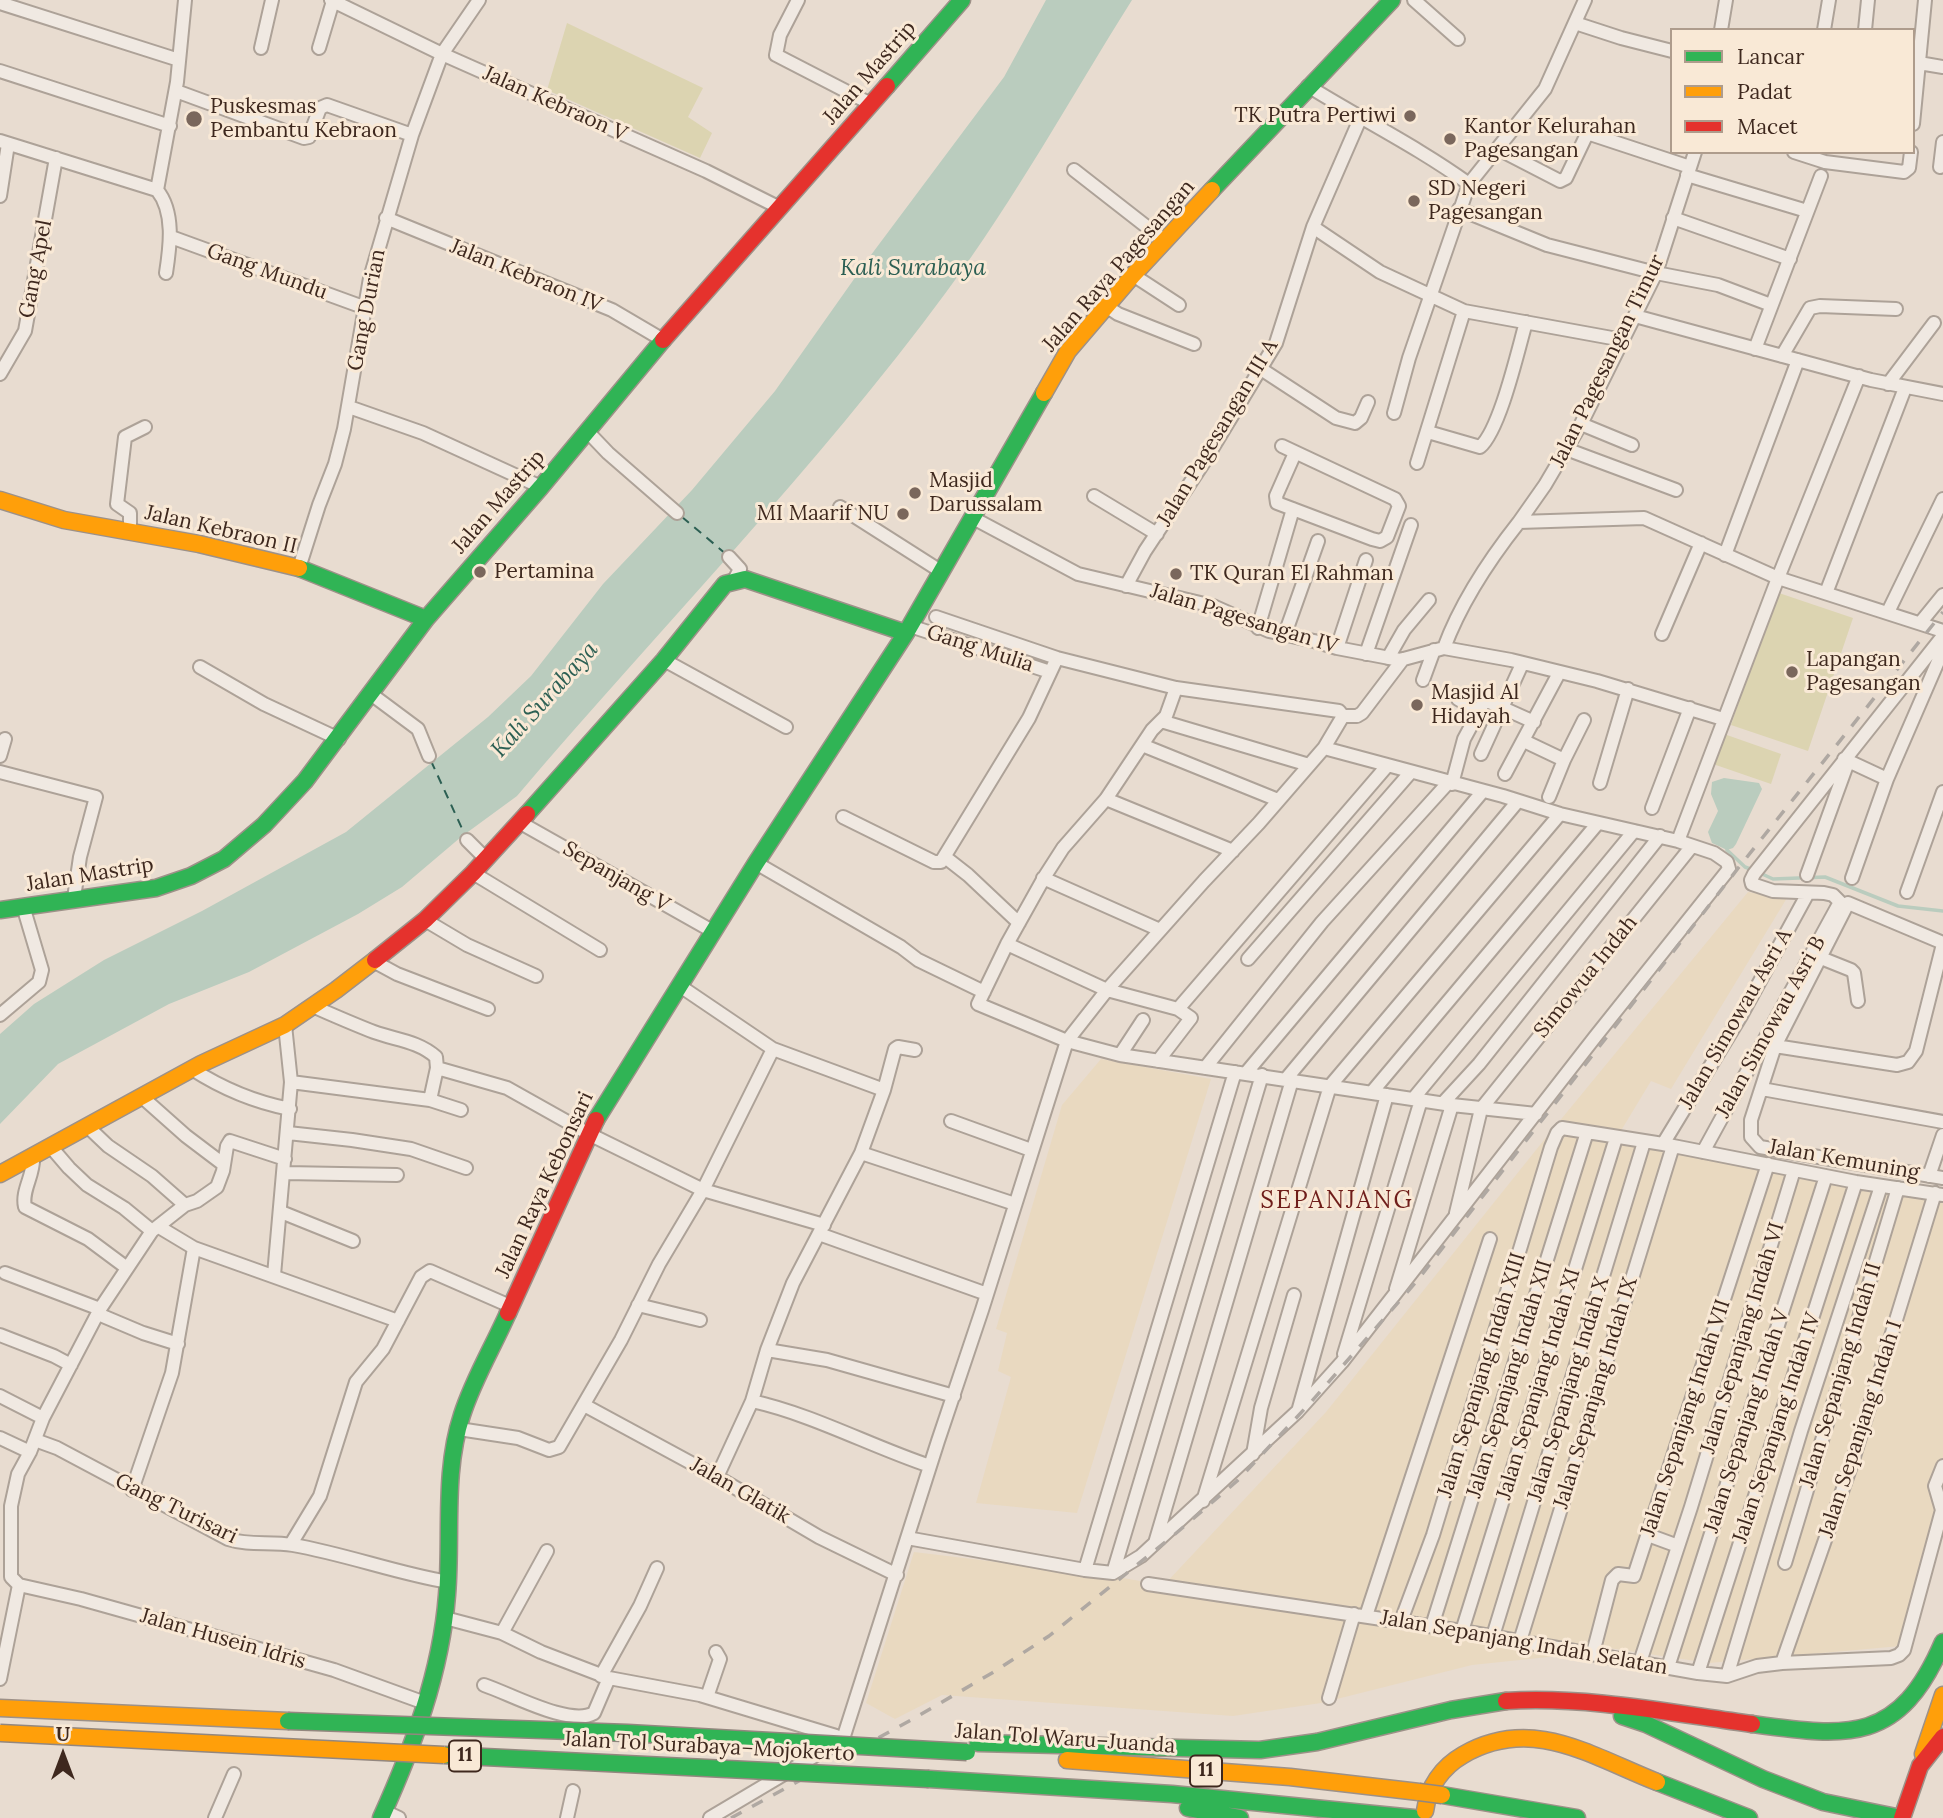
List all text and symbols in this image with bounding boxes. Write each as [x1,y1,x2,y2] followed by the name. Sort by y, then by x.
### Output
[818,16,922,130] street label: Jalan Mastrip
[1670,28,1915,154] legend
[1737,43,1804,70] text: Lancar
[479,61,631,147] street label: Jalan Kebraon V
[1737,78,1792,105] text: Padat
[210,94,397,144] place label: Puskesmas Pembantu Kebraon
[1234,103,1396,129] place label: TK Putra Pertiwi
[1402,108,1418,124] marker: TK Putra Pertiwi
[184,109,204,129] marker: Puskesmas Pembantu Kebraon
[1737,113,1798,140] text: Macet
[1464,114,1636,164] place label: Kantor Kelurahan Pagesangan
[1442,131,1458,147] marker: Kantor Kelurahan Pagesangan
[1038,175,1200,357] street label: Jalan Raya Pagesangan
[1428,176,1543,226] place label: SD Negeri Pagesangan
[1406,193,1422,209] marker: SD Negeri Pagesangan
[14,218,58,320] street label: Gang Apel
[446,234,606,318] street label: Jalan Kebraon IV
[203,239,331,305] street label: Gang Mundu
[343,247,391,373] street label: Gang Durian
[1546,251,1670,471] street label: Jalan Pagesangan Timur
[840,254,986,282] water label: Kali Surabaya
[1152,335,1284,531] street label: Jalan Pagesangan III A
[447,445,551,559] street label: Jalan Mastrip
[929,468,1043,518] place label: Masjid Darussalam
[907,485,923,501] marker: Masjid Darussalam
[143,500,299,560] street label: Jalan Kebraon II
[757,501,889,527] place label: MI Maarif NU
[895,506,911,522] marker: MI Maarif NU
[494,559,594,585] place label: Pertamina
[1190,561,1394,587] place label: TK Quran El Rahman
[472,564,488,580] marker: Pertamina
[1168,566,1184,582] marker: TK Quran El Rahman
[1147,579,1341,659] street label: Jalan Pagesangan IV
[923,620,1037,678] street label: Gang Mulia
[486,637,604,763] water label: Kali Surabaya
[1806,647,1921,697] place label: Lapangan Pagesangan
[1784,664,1800,680] marker: Lapangan Pagesangan
[1431,680,1519,730] place label: Masjid Al Hidayah
[1409,697,1425,713] marker: Masjid Al Hidayah
[558,836,674,918] street label: Sepanjang V
[24,852,156,898] street label: Jalan Mastrip
[1529,911,1643,1043] street label: Simowua Indah
[1674,925,1798,1113] street label: Jalan Simowau Asri A
[1711,932,1831,1122] street label: Jalan Simowau Asri B
[491,1088,599,1282] street label: Jalan Raya Kebonsari
[1767,1134,1921,1186] street label: Jalan Kemuning
[1261,1187,1413,1215] district label: SEPANJANG
[1696,1219,1790,1457] street label: Jalan Sepanjang Indah VI
[1433,1250,1531,1500] street label: Jalan Sepanjang Indah XIII
[1462,1257,1558,1501] street label: Jalan Sepanjang Indah XII
[1795,1259,1887,1491] street label: Jalan Sepanjang Indah II
[1492,1265,1586,1503] street label: Jalan Sepanjang Indah XI
[1523,1274,1615,1504] street label: Jalan Sepanjang Indah X
[1549,1274,1643,1512] street label: Jalan Sepanjang Indah IX
[1636,1296,1736,1540] street label: Jalan Sepanjang Indah VII
[1699,1306,1795,1536] street label: Jalan Sepanjang Indah V
[1728,1310,1826,1546] street label: Jalan Sepanjang Indah IV
[1814,1317,1908,1541] street label: Jalan Sepanjang Indah I
[686,1452,794,1530] street label: Jalan Glatik
[111,1469,241,1549] street label: Gang Turisari
[137,1603,309,1675] street label: Jalan Husein Idris
[1378,1605,1670,1681] street label: Jalan Sepanjang Indah Selatan
[954,1719,1176,1759] street label: Jalan Tol Waru–Juanda
[28,1720,98,1790] north arrow
[56,1722,70,1746] text: U
[563,1727,855,1767] street label: Jalan Tol Surabaya–Mojokerto
[449,1740,481,1772] road number: 11
[1190,1756,1222,1786] road number: 11

